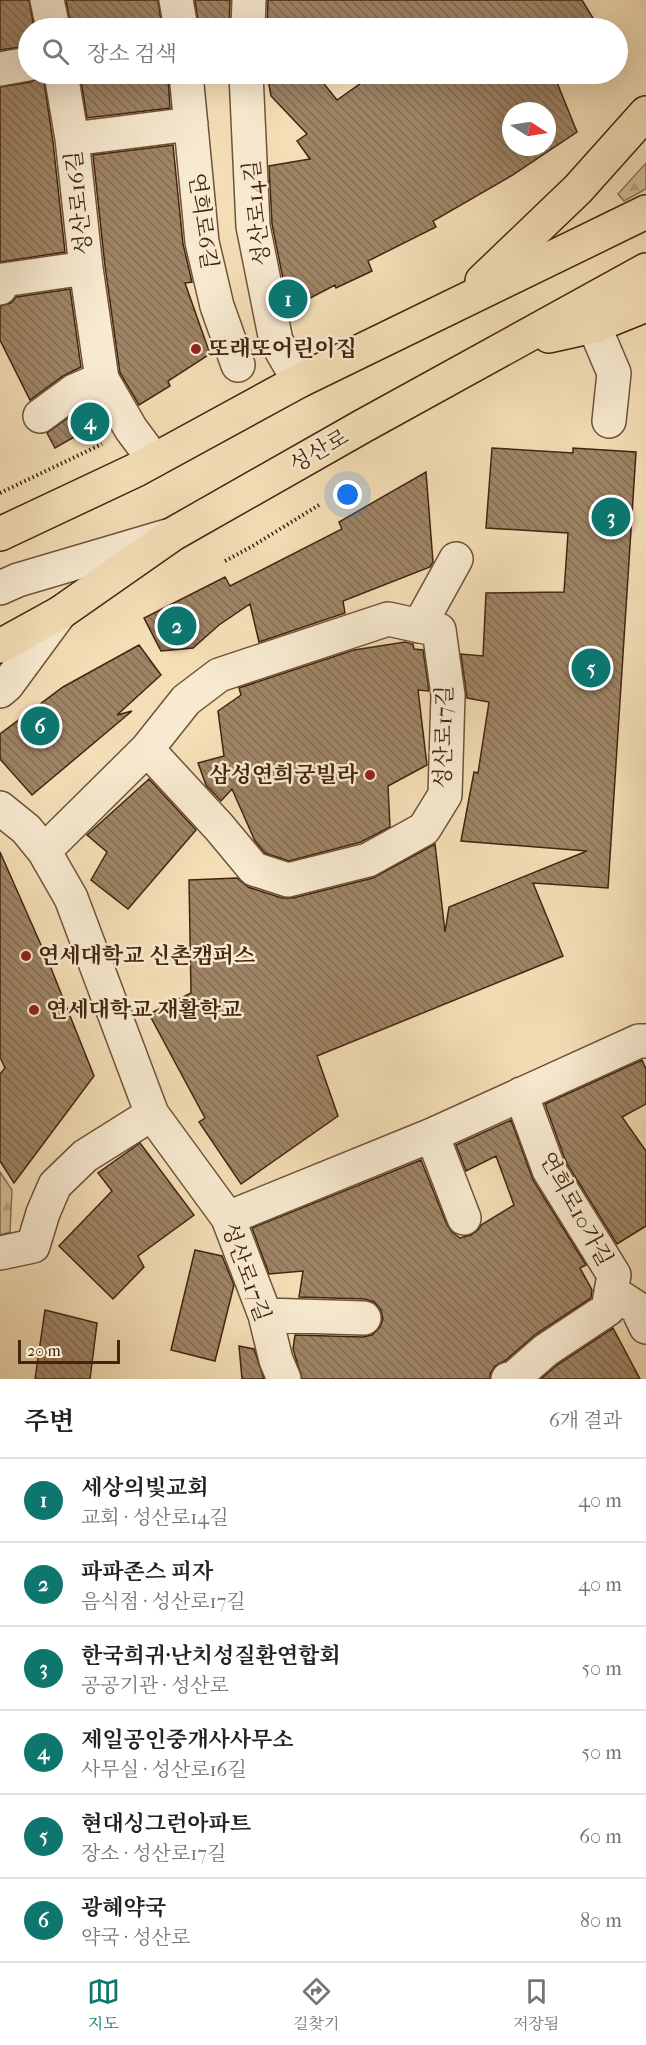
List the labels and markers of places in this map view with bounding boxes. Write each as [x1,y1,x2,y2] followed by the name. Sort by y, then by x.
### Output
[268,276,308,322] pin: 1
[208,336,357,362] place label: 또래또어린이집
[189,342,203,356] marker: 또래또어린이집
[70,400,110,444] pin: 4
[592,494,630,540] pin: 3
[158,604,196,648] pin: 2
[572,646,610,690] pin: 5
[20,704,60,748] pin: 6
[209,762,359,788] place label: 삼성연희궁빌라
[363,768,377,782] marker: 삼성연희궁빌라
[38,943,255,969] place label: 연세대학교 신촌캠퍼스
[19,949,33,963] marker: 연세대학교 신촌캠퍼스
[46,997,242,1023] place label: 연세대학교 재활학교
[27,1003,41,1017] marker: 연세대학교 재활학교

